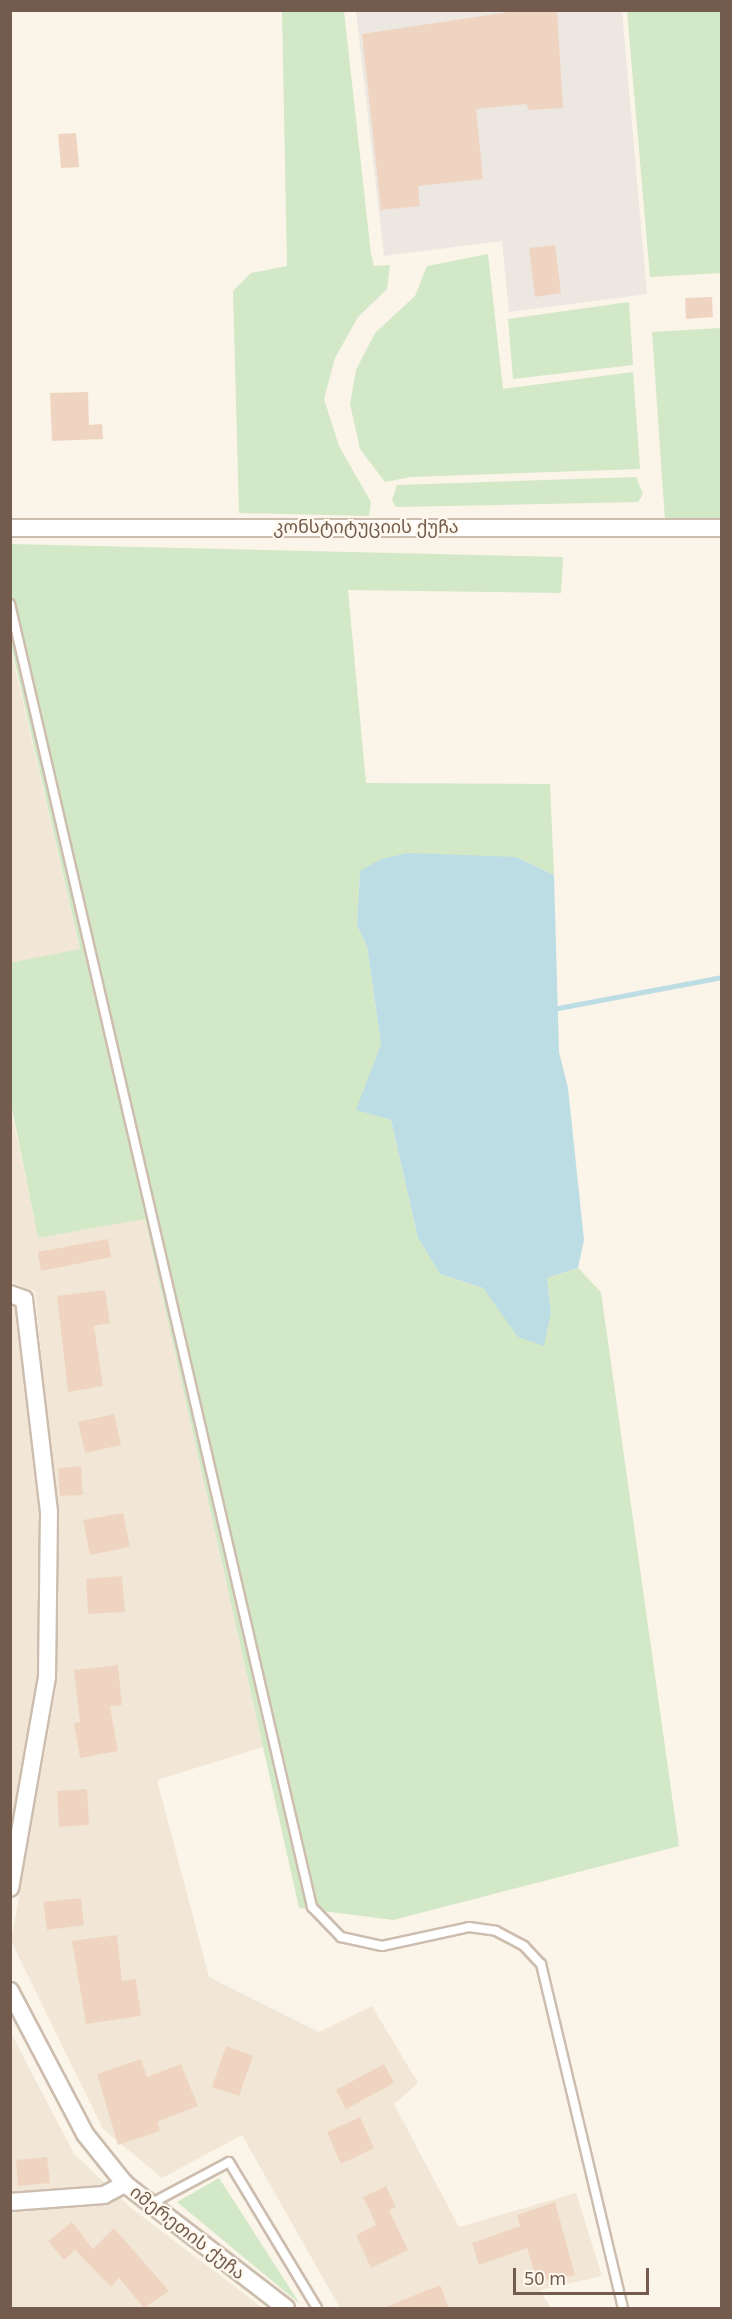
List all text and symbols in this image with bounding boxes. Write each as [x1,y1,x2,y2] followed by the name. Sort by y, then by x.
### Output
[273,515,459,537] street label: კონსტიტუციის ქუჩა
[126,2180,250,2284] street label: იმერეთის ქუჩა
[516,2256,652,2294] scale bar
[524,2266,566,2290] text: 50 m

